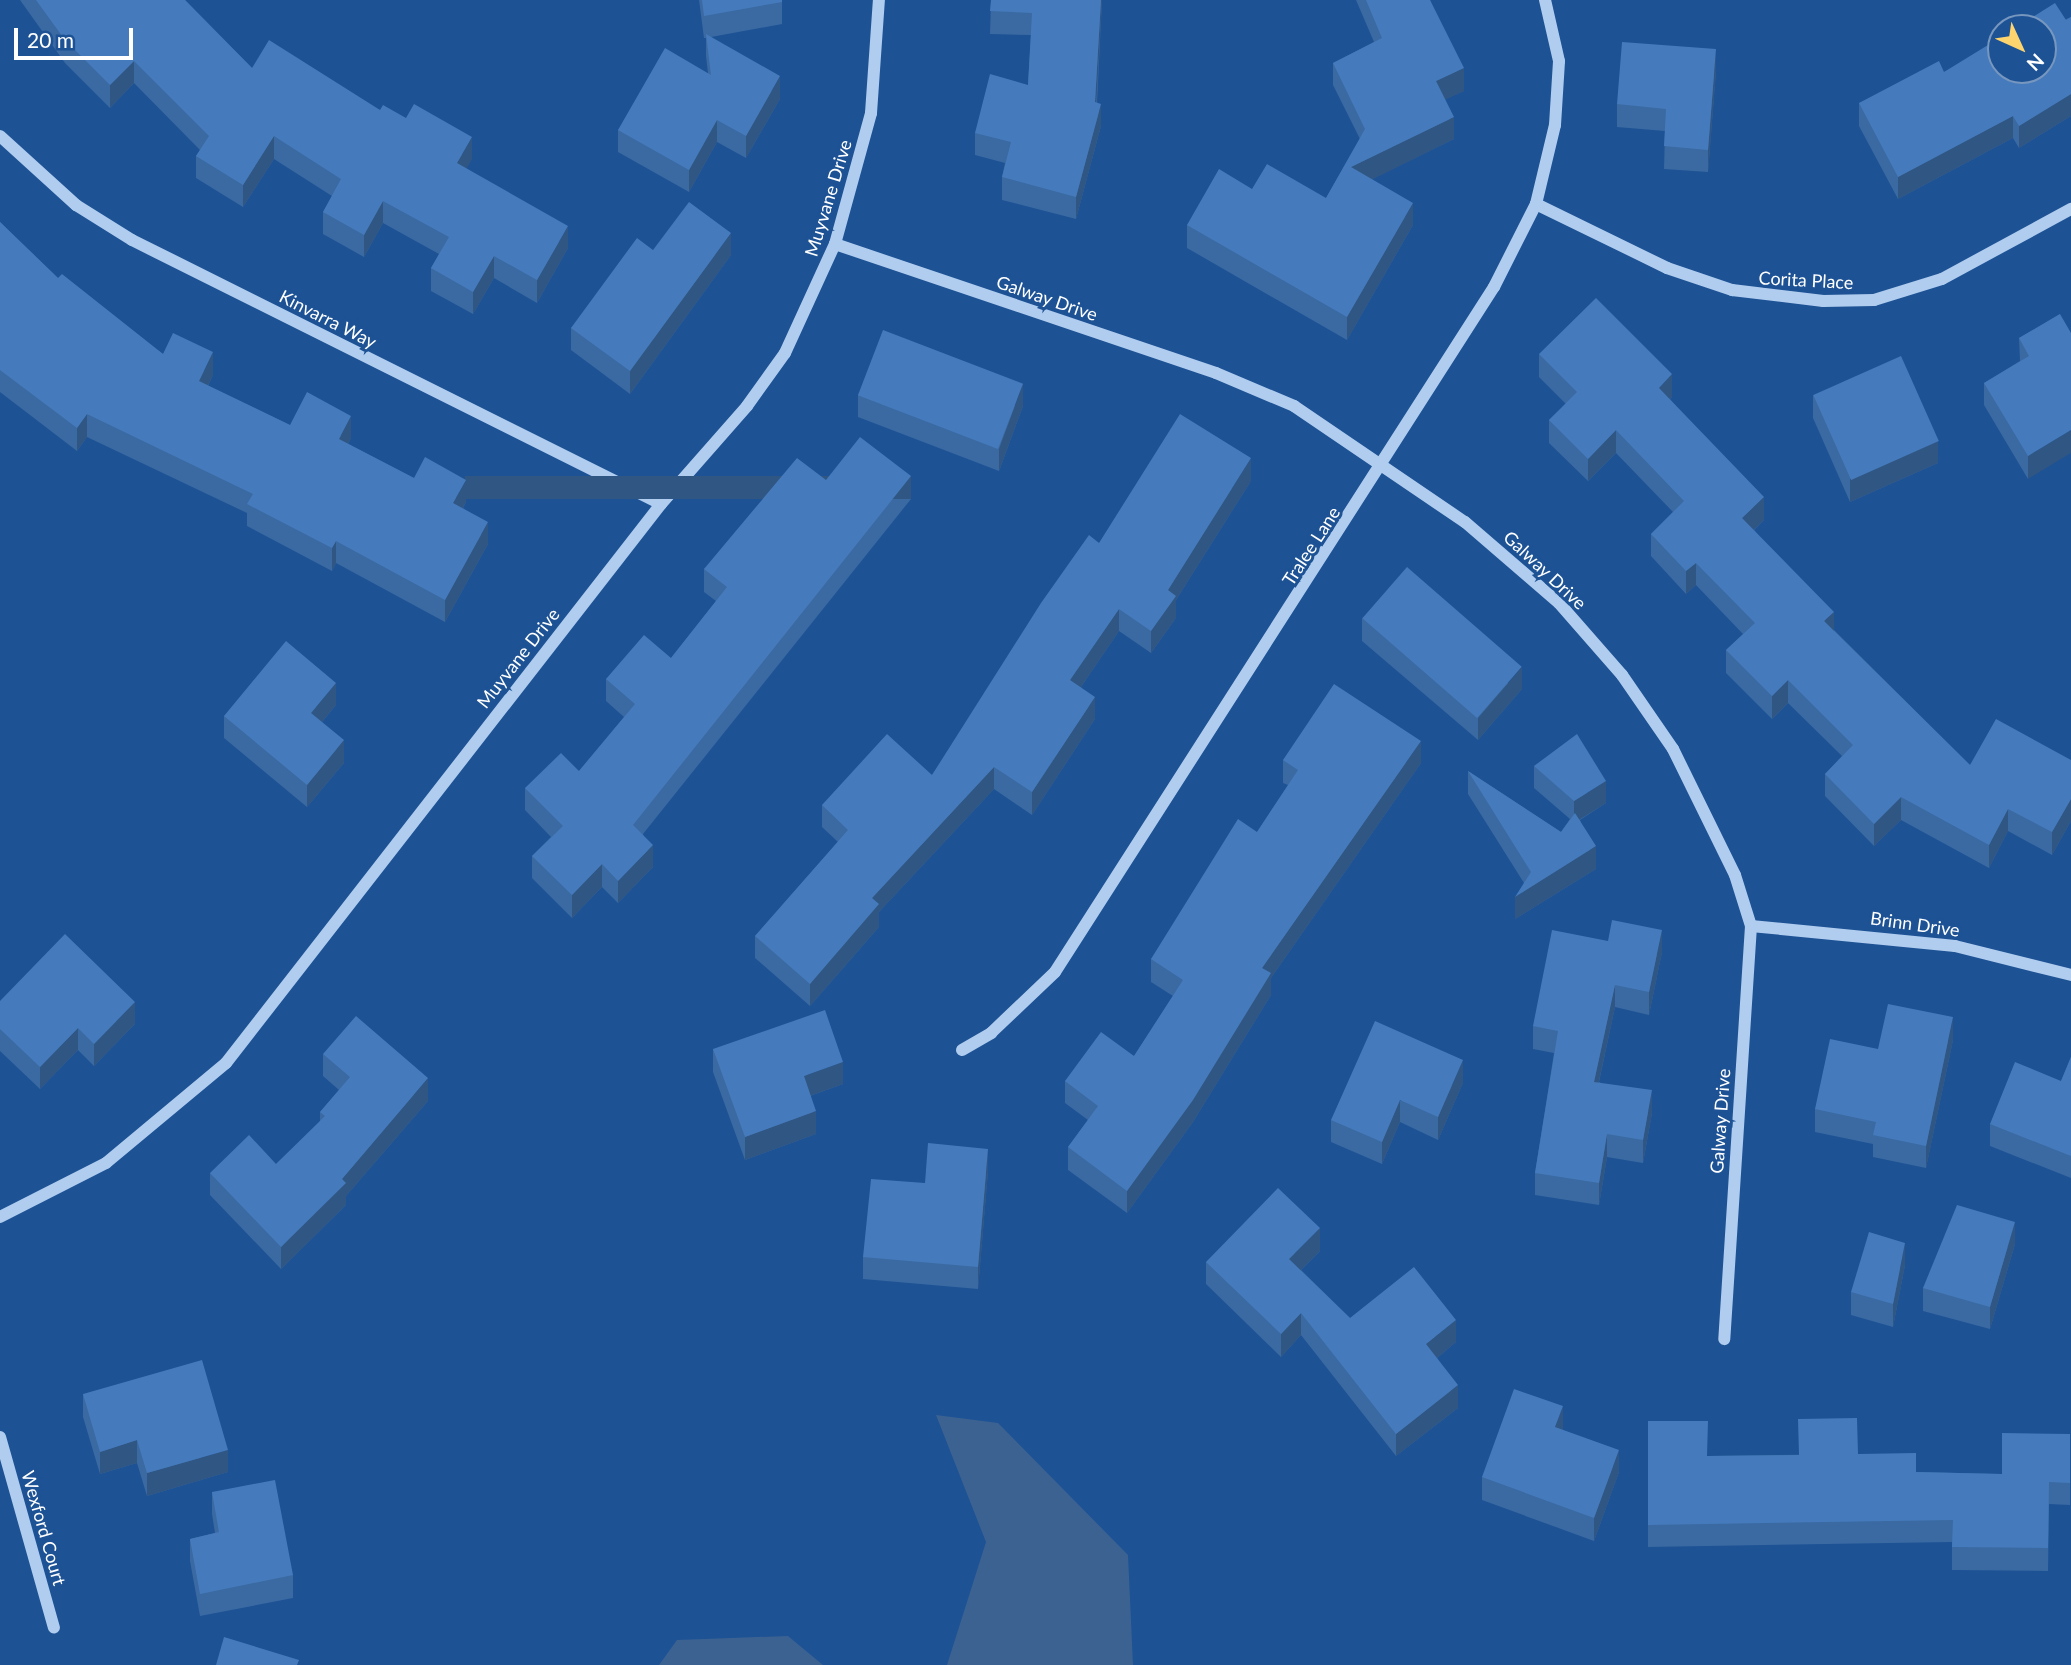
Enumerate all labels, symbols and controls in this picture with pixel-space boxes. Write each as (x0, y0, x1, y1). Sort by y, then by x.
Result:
scale bar (18, 14, 136, 58)
north arrow (1987, 14, 2057, 84)
text: 20 m (27, 27, 74, 52)
text: N (2022, 49, 2049, 76)
street label: Muyvane Drive (800, 137, 856, 259)
street label: Corita Place (1758, 267, 1854, 293)
street label: Galway Drive (993, 271, 1101, 325)
street label: Kinvarra Way (276, 285, 380, 353)
street label: Tralee Lane (1278, 503, 1344, 589)
street label: Galway Drive (1499, 526, 1591, 614)
street label: Muyvane Drive (472, 604, 564, 712)
street label: Brinn Drive (1869, 907, 1961, 941)
street label: Galway Drive (1706, 1067, 1734, 1175)
street label: Wexford Court (17, 1468, 71, 1588)

